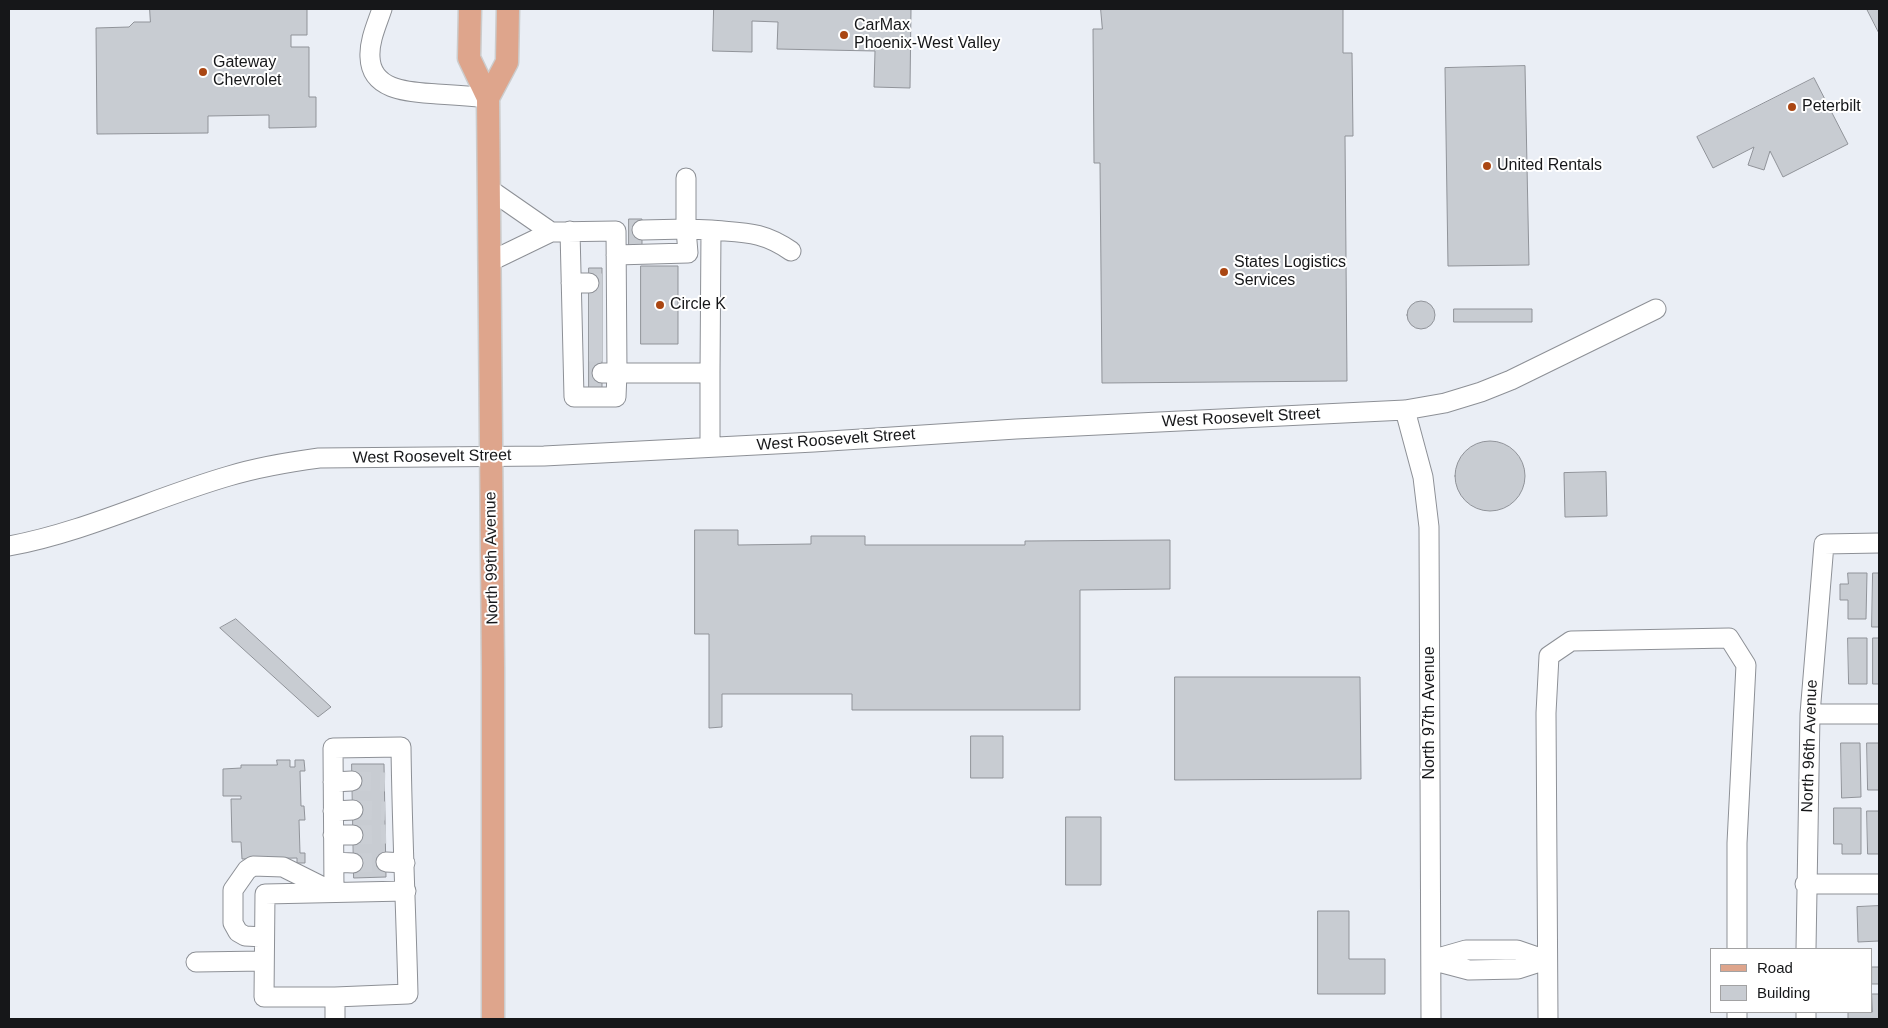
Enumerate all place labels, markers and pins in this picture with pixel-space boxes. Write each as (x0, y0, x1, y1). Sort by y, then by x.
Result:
place label: CarMax Phoenix-West Valley (854, 16, 1000, 54)
marker: CarMax Phoenix-West Valley (838, 29, 850, 41)
place label: Gateway Chevrolet (213, 53, 281, 91)
marker: Gateway Chevrolet (197, 66, 209, 78)
place label: Peterbilt (1802, 97, 1861, 117)
marker: Peterbilt (1786, 101, 1798, 113)
place label: United Rentals (1497, 156, 1602, 176)
marker: United Rentals (1481, 160, 1493, 172)
place label: States Logistics Services (1234, 253, 1346, 291)
marker: States Logistics Services (1218, 266, 1230, 278)
place label: Circle K (670, 295, 726, 315)
marker: Circle K (654, 299, 666, 311)

